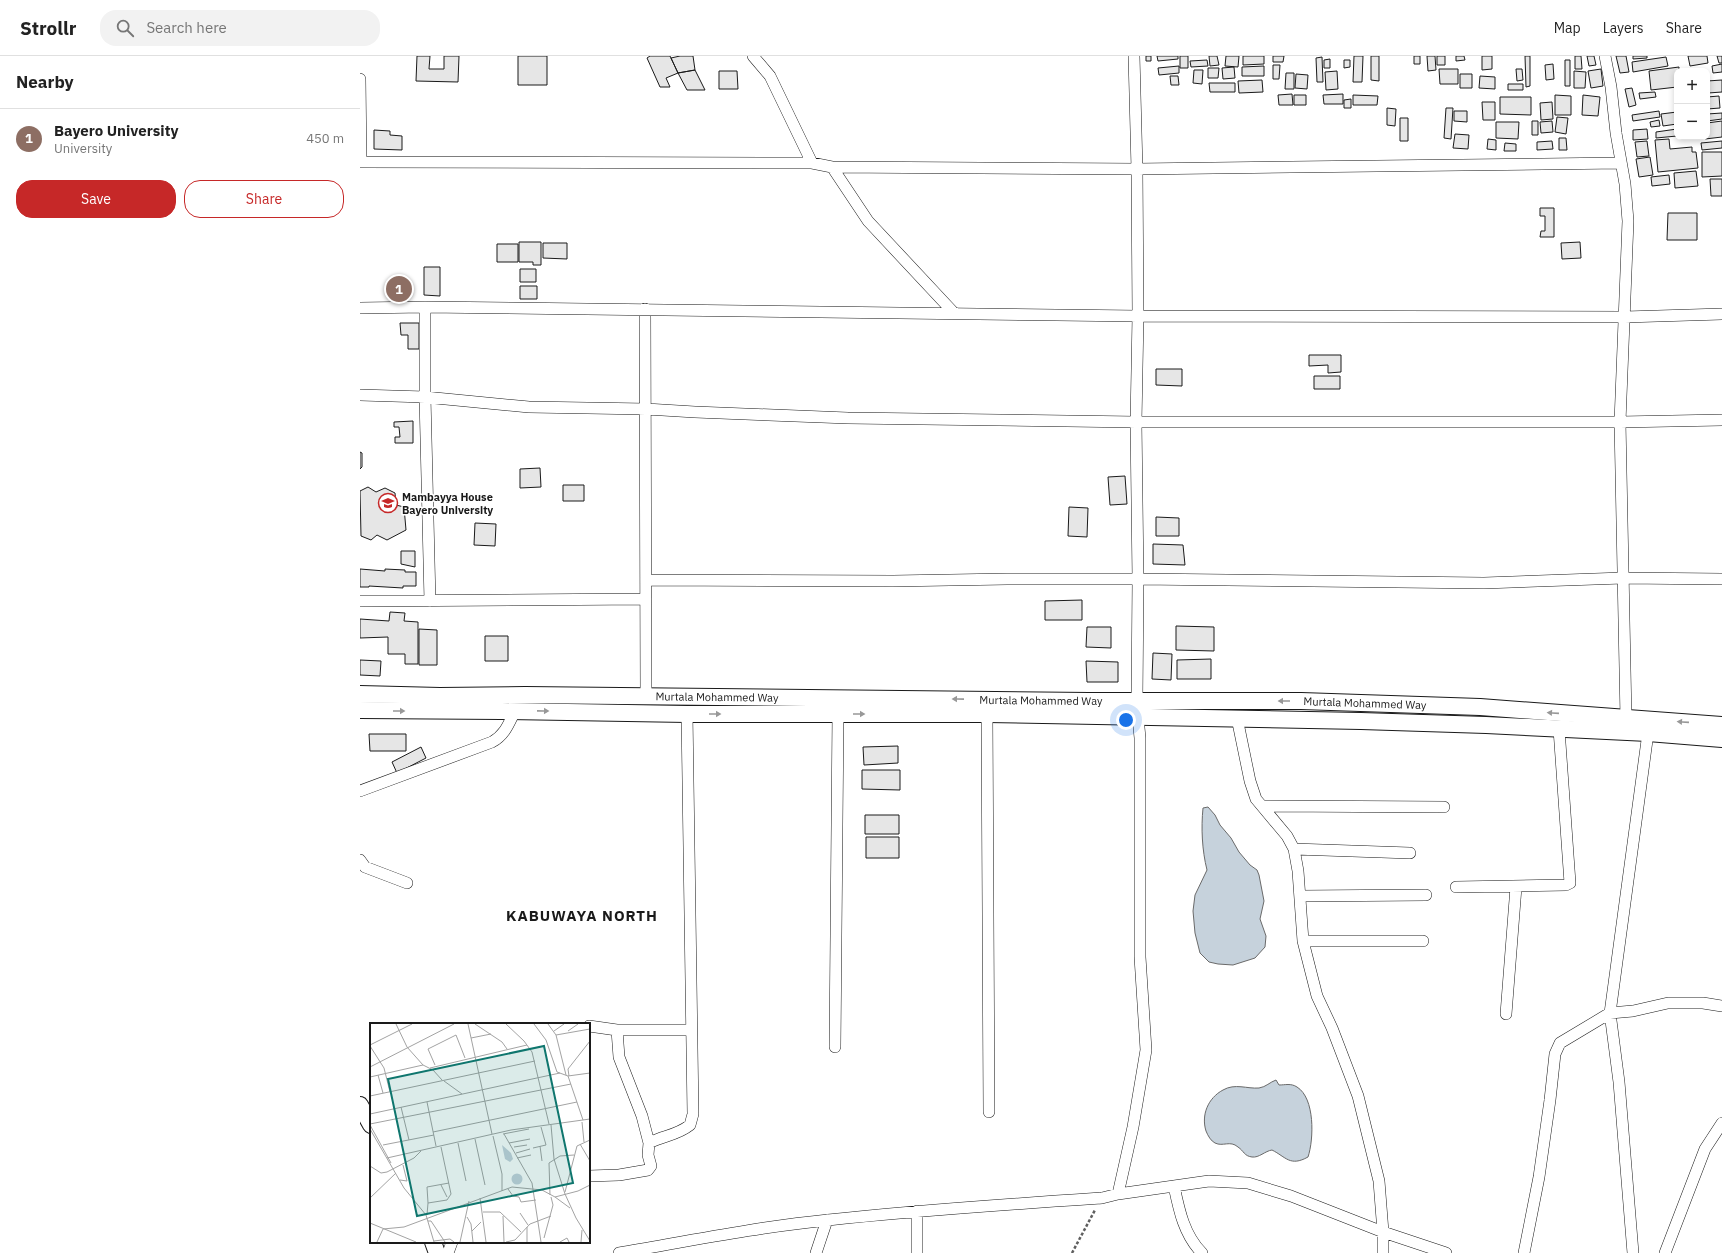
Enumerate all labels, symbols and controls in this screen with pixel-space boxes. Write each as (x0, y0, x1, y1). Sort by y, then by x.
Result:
search box (100, 10, 380, 46)
text: Strollr (20, 16, 76, 40)
icon: search (114, 17, 136, 39)
text: Search here (146, 18, 227, 37)
text: Map (1554, 19, 1581, 37)
text: Layers (1603, 19, 1644, 37)
text: Share (1666, 19, 1702, 37)
map controls (1674, 68, 1710, 140)
button: + (1674, 68, 1710, 104)
text: Nearby (16, 71, 74, 93)
button: − (1674, 104, 1710, 140)
text: Bayero University (54, 121, 178, 140)
text: 1 (25, 130, 33, 147)
text: 450 m (306, 130, 344, 147)
text: University (54, 140, 112, 157)
button: Save (16, 180, 176, 218)
button: Share (184, 180, 344, 218)
pin: 1 (386, 274, 412, 304)
place label: Mambayya House Bayero University (402, 490, 493, 517)
school or university icon: Mambayya House Bayero University (377, 492, 399, 514)
street label: Murtala Mohammed Way (655, 689, 779, 705)
street label: Murtala Mohammed Way (979, 693, 1103, 708)
street label: Murtala Mohammed Way (1303, 694, 1427, 712)
one-way arrow (951, 696, 964, 702)
one-way arrow (1277, 698, 1290, 704)
one-way arrow (393, 708, 406, 714)
one-way arrow (537, 708, 550, 714)
one-way arrow (1547, 709, 1560, 716)
your location (1116, 710, 1136, 730)
one-way arrow (709, 711, 722, 717)
one-way arrow (853, 711, 866, 717)
one-way arrow (1677, 719, 1689, 726)
district label: KABUWAYA NORTH (506, 906, 658, 925)
inset map (370, 1023, 590, 1243)

